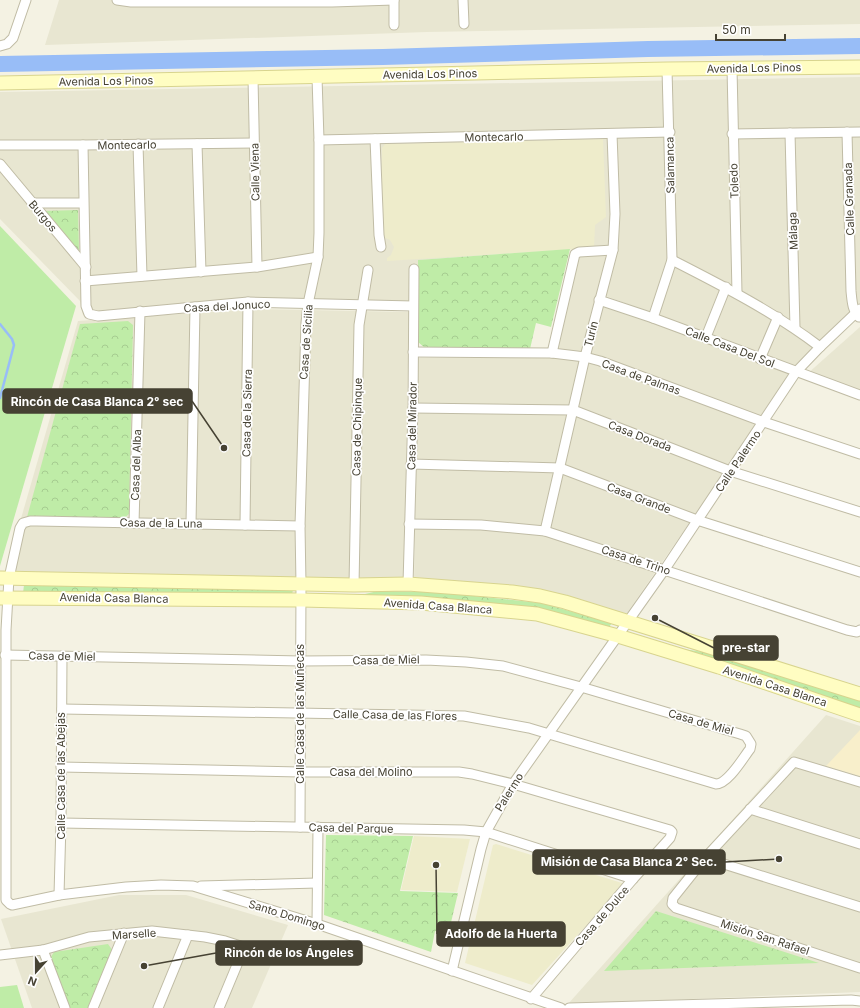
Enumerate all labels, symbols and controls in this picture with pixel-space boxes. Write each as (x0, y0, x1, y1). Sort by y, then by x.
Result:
scale bar (716, 16, 785, 42)
text: 50 m (722, 22, 751, 37)
street label: Avenida Los Pinos (707, 60, 802, 76)
street label: Avenida Los Pinos (383, 66, 478, 82)
street label: Avenida Los Pinos (59, 73, 154, 89)
street label: Montecarlo (464, 129, 524, 145)
street label: Salamanca (663, 136, 677, 194)
street label: Montecarlo (97, 137, 157, 153)
street label: Calle Viena (247, 143, 263, 201)
street label: Calle Granada (841, 162, 857, 236)
street label: Toledo (726, 163, 742, 199)
street label: Burgos (26, 197, 60, 235)
street label: Málaga (785, 212, 801, 250)
street label: Casa del Jonuco (183, 297, 271, 315)
street label: Casa de Sicilia (296, 304, 316, 380)
street label: Turín (581, 320, 601, 348)
street label: Calle Casa Del Sol (683, 323, 777, 371)
street label: Casa de Palmas (600, 356, 683, 398)
street label: Casa de la Sierra (239, 369, 255, 457)
street label: Casa de Chipinque (349, 378, 365, 476)
street label: Casa del Mirador (404, 382, 420, 470)
callout: Rincón de Casa Blanca 2° sec (3, 389, 192, 413)
text: Rincón de Casa Blanca 2° sec (11, 394, 183, 409)
street label: Casa Dorada (606, 417, 674, 455)
street label: Calle Palermo (712, 427, 764, 495)
street label: Casa del Alba (128, 429, 144, 501)
street label: Casa Grande (605, 479, 673, 517)
street label: Casa de la Luna (119, 515, 203, 531)
street label: Casa de Trino (600, 542, 673, 578)
street label: Avenida Casa Blanca (59, 590, 169, 606)
street label: Avenida Casa Blanca (383, 595, 493, 617)
callout: pre-star (714, 636, 778, 660)
text: pre-star (722, 640, 770, 655)
street label: Calle Casa de las Muñecas (293, 644, 307, 784)
street label: Casa de Miel (28, 648, 96, 664)
street label: Casa de Miel (352, 652, 420, 668)
street label: Avenida Casa Blanca (721, 663, 829, 709)
street label: Casa de Miel (667, 706, 735, 738)
street label: Calle Casa de las Flores (333, 707, 457, 723)
street label: Calle Casa de las Abejas (54, 712, 68, 840)
street label: Casa del Molino (329, 765, 413, 779)
street label: Palermo (492, 770, 526, 814)
street label: Casa del Parque (308, 820, 394, 836)
callout: Misión de Casa Blanca 2° Sec. (533, 850, 725, 874)
text: Misión de Casa Blanca 2° Sec. (541, 854, 717, 869)
street label: Casa de Dulce (572, 883, 632, 949)
street label: Santo Domingo (247, 897, 327, 933)
street label: Misión San Rafael (719, 916, 811, 958)
callout: Adolfo de la Huerta (437, 922, 565, 946)
street label: Marselle (111, 925, 157, 943)
text: Adolfo de la Huerta (445, 926, 557, 941)
callout: Rincón de los Ángeles (216, 941, 362, 965)
text: Rincón de los Ángeles (224, 945, 354, 960)
north arrow (16, 952, 56, 992)
text: N (26, 973, 39, 989)

